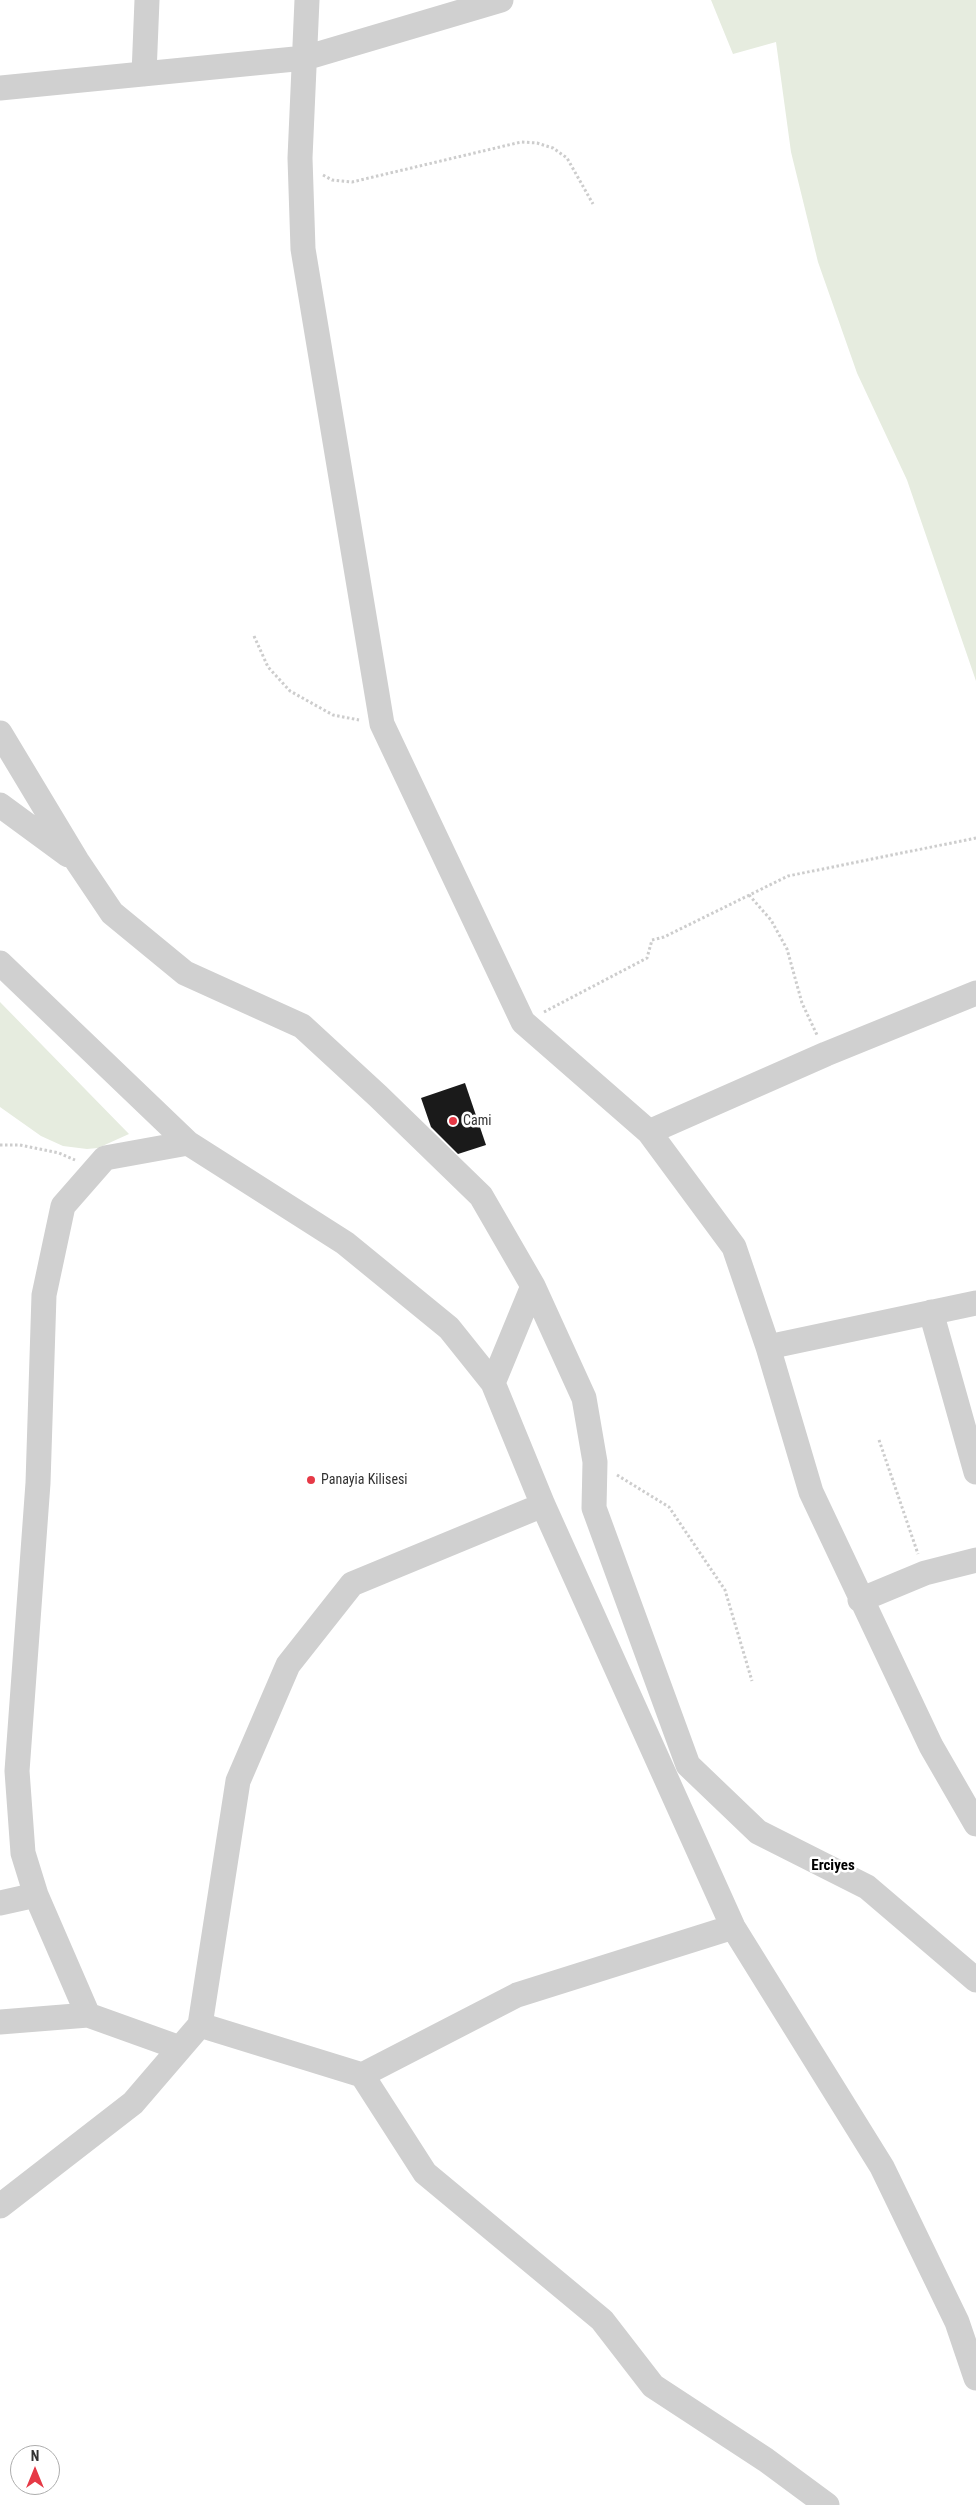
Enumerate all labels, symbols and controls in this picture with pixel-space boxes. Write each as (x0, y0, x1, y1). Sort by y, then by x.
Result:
place label: Cami (463, 1113, 491, 1129)
marker: Cami (447, 1115, 459, 1127)
place label: Panayia Kilisesi (321, 1472, 408, 1488)
marker: Panayia Kilisesi (305, 1474, 317, 1486)
district label: Erciyes (811, 1857, 855, 1875)
north arrow (10, 2445, 60, 2495)
text: N (31, 2448, 39, 2464)

